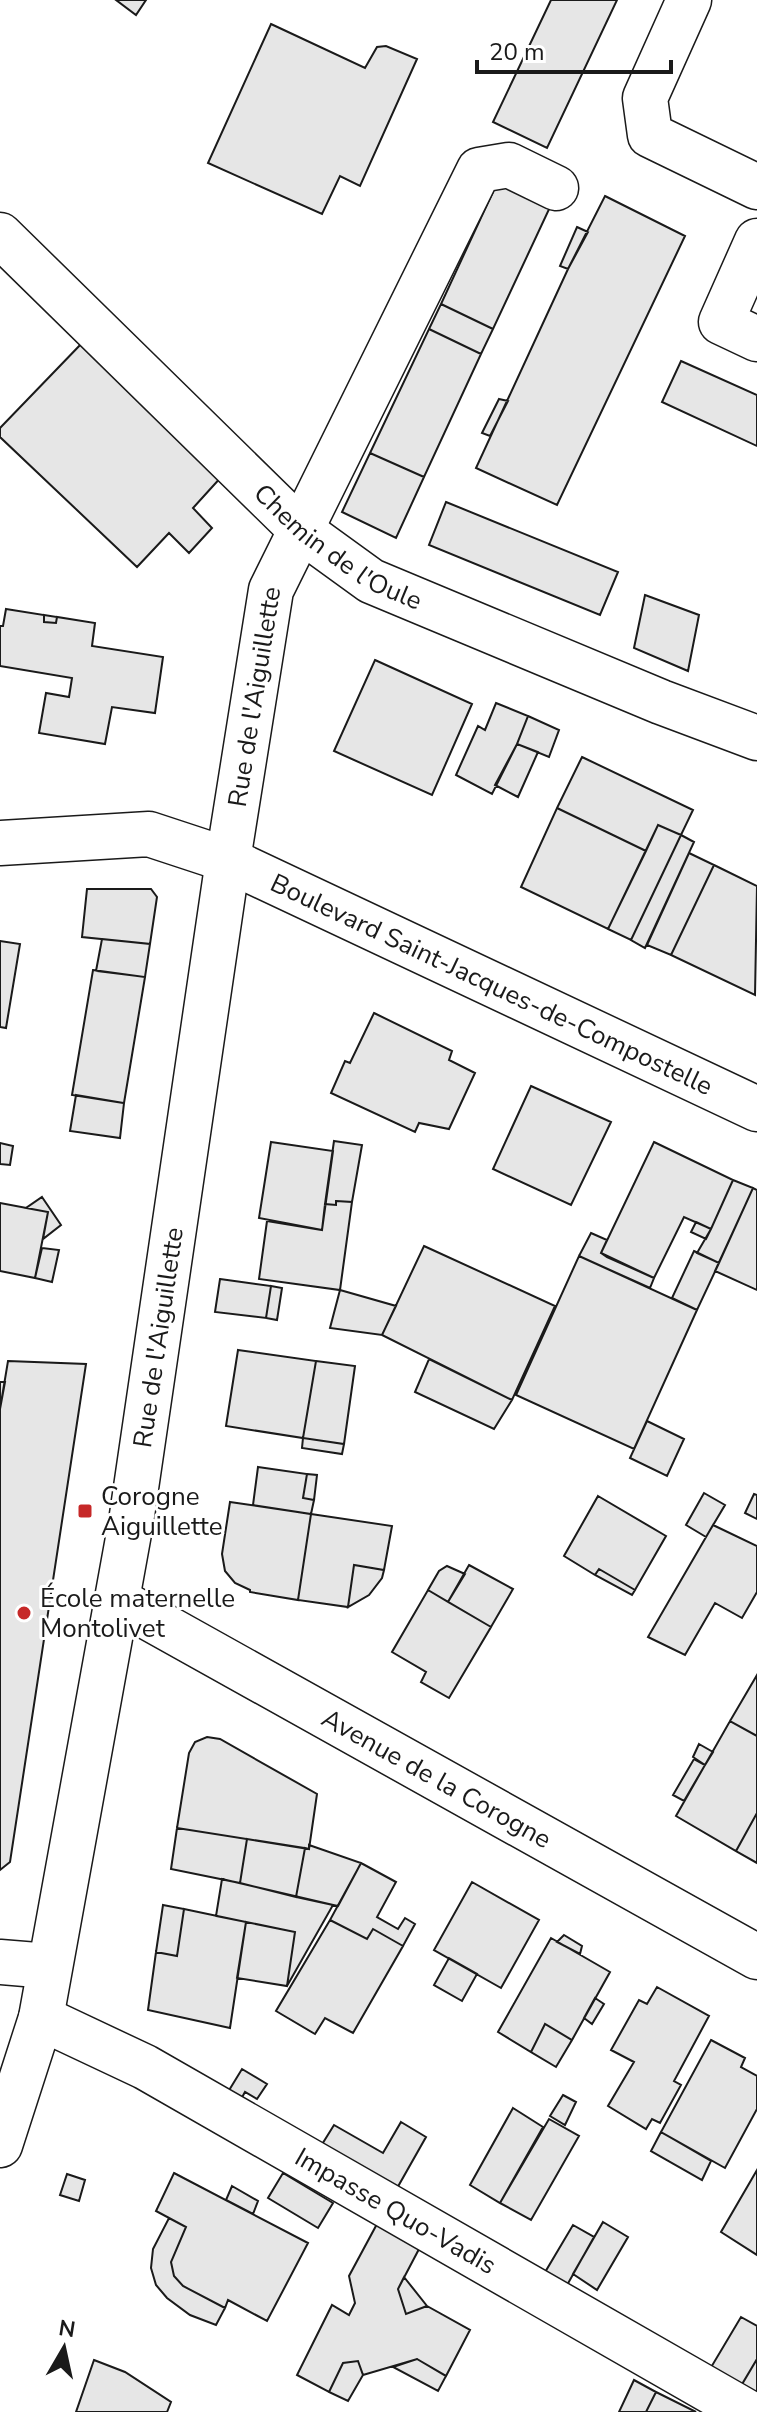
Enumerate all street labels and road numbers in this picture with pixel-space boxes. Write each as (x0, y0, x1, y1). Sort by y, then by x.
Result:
street label: Chemin de l'Oule (246, 476, 427, 618)
street label: Rue de l'Aiguillette (220, 584, 289, 809)
street label: Boulevard Saint-Jacques-de-Compostelle (265, 866, 718, 1104)
street label: Rue de l'Aiguillette (125, 1225, 192, 1450)
street label: Avenue de la Corogne (315, 1701, 557, 1857)
street label: Impasse Quo-Vadis (289, 2140, 503, 2283)

